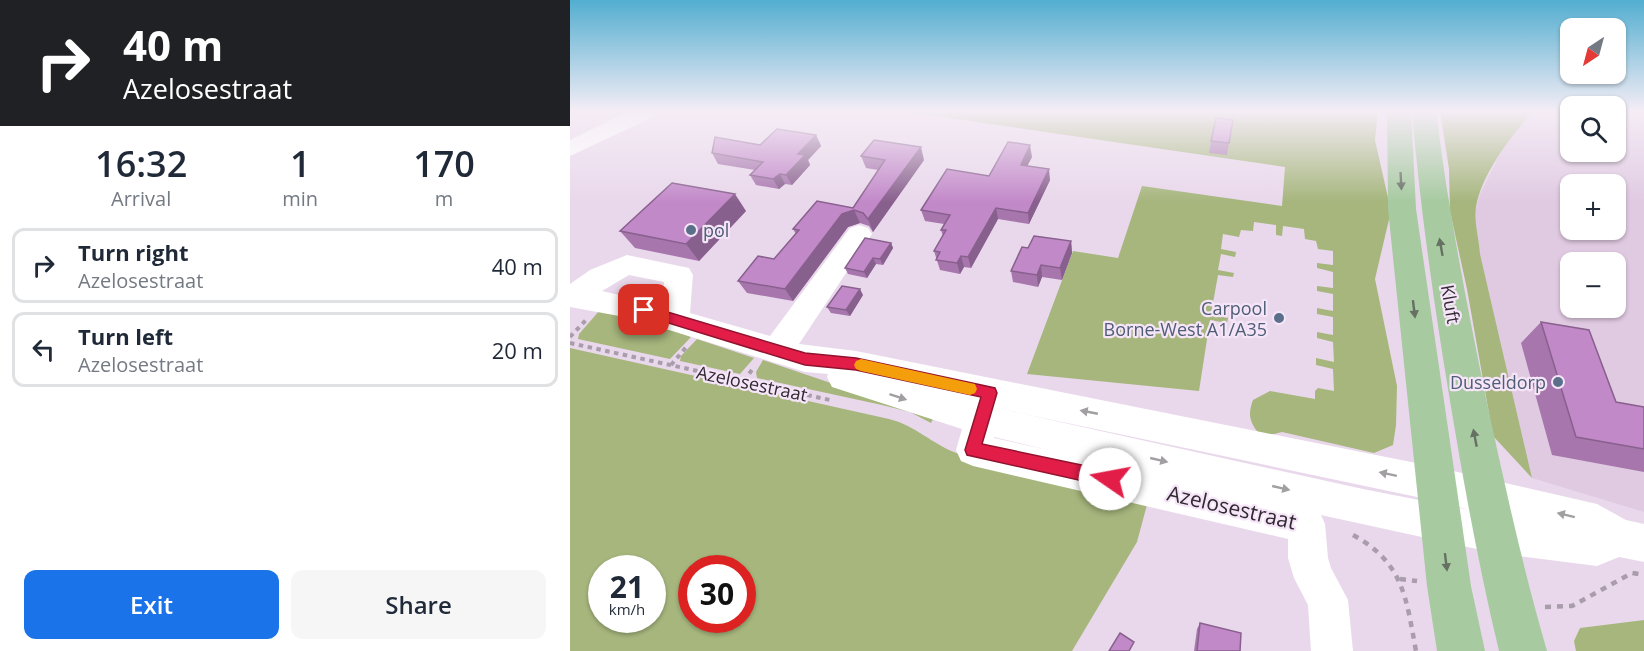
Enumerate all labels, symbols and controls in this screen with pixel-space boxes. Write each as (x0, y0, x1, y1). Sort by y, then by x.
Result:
text: 40 m (123, 16, 223, 73)
north arrow (1560, 18, 1626, 84)
map controls (1560, 18, 1626, 318)
icon: right (24, 24, 102, 102)
text: Azelosestraat (123, 70, 292, 107)
button: search (1560, 96, 1626, 162)
text: 16:32 (95, 139, 187, 188)
text: 1 (290, 139, 311, 188)
text: 170 (413, 139, 475, 188)
one-way arrow (1396, 172, 1405, 191)
button: + (1560, 174, 1626, 240)
text: Arrival (111, 185, 171, 212)
text: min (282, 185, 318, 212)
text: m (435, 185, 453, 212)
place label: pol (703, 218, 729, 242)
marker: pol (684, 223, 698, 237)
text: Turn right (78, 237, 189, 267)
one-way arrow (1436, 237, 1445, 256)
icon: right (27, 249, 60, 282)
text: 40 m (492, 251, 543, 281)
button: − (1560, 252, 1626, 318)
text: Azelosestraat (78, 267, 203, 294)
street label: Kluft (1436, 283, 1466, 325)
pin (618, 284, 669, 335)
icon: arrive (627, 293, 660, 326)
place label: Carpool Borne-West A1/A35 (1104, 296, 1267, 341)
one-way arrow (1409, 299, 1419, 318)
marker: Carpool Borne-West A1/A35 (1272, 311, 1286, 325)
text: Turn left (78, 321, 173, 351)
icon: left (27, 333, 60, 366)
text: 20 m (492, 335, 543, 365)
text: Azelosestraat (78, 351, 203, 378)
street label: Azelosestraat (694, 360, 810, 406)
place label: Dusseldorp (1450, 370, 1546, 394)
marker: Dusseldorp (1551, 375, 1565, 389)
one-way arrow (889, 393, 907, 402)
one-way arrow (1079, 407, 1098, 417)
one-way arrow (1471, 429, 1480, 448)
position arrow (1078, 447, 1142, 511)
one-way arrow (1150, 456, 1168, 466)
one-way arrow (1379, 469, 1398, 478)
street label: Azelosestraat (1165, 479, 1299, 535)
one-way arrow (1272, 484, 1290, 494)
one-way arrow (1557, 510, 1575, 520)
one-way arrow (1441, 553, 1451, 572)
speed limit sign: 30 (678, 555, 756, 633)
text: 21 (610, 566, 644, 607)
button: Exit (24, 570, 279, 639)
button: Share (291, 570, 546, 639)
text: km/h (609, 599, 645, 619)

